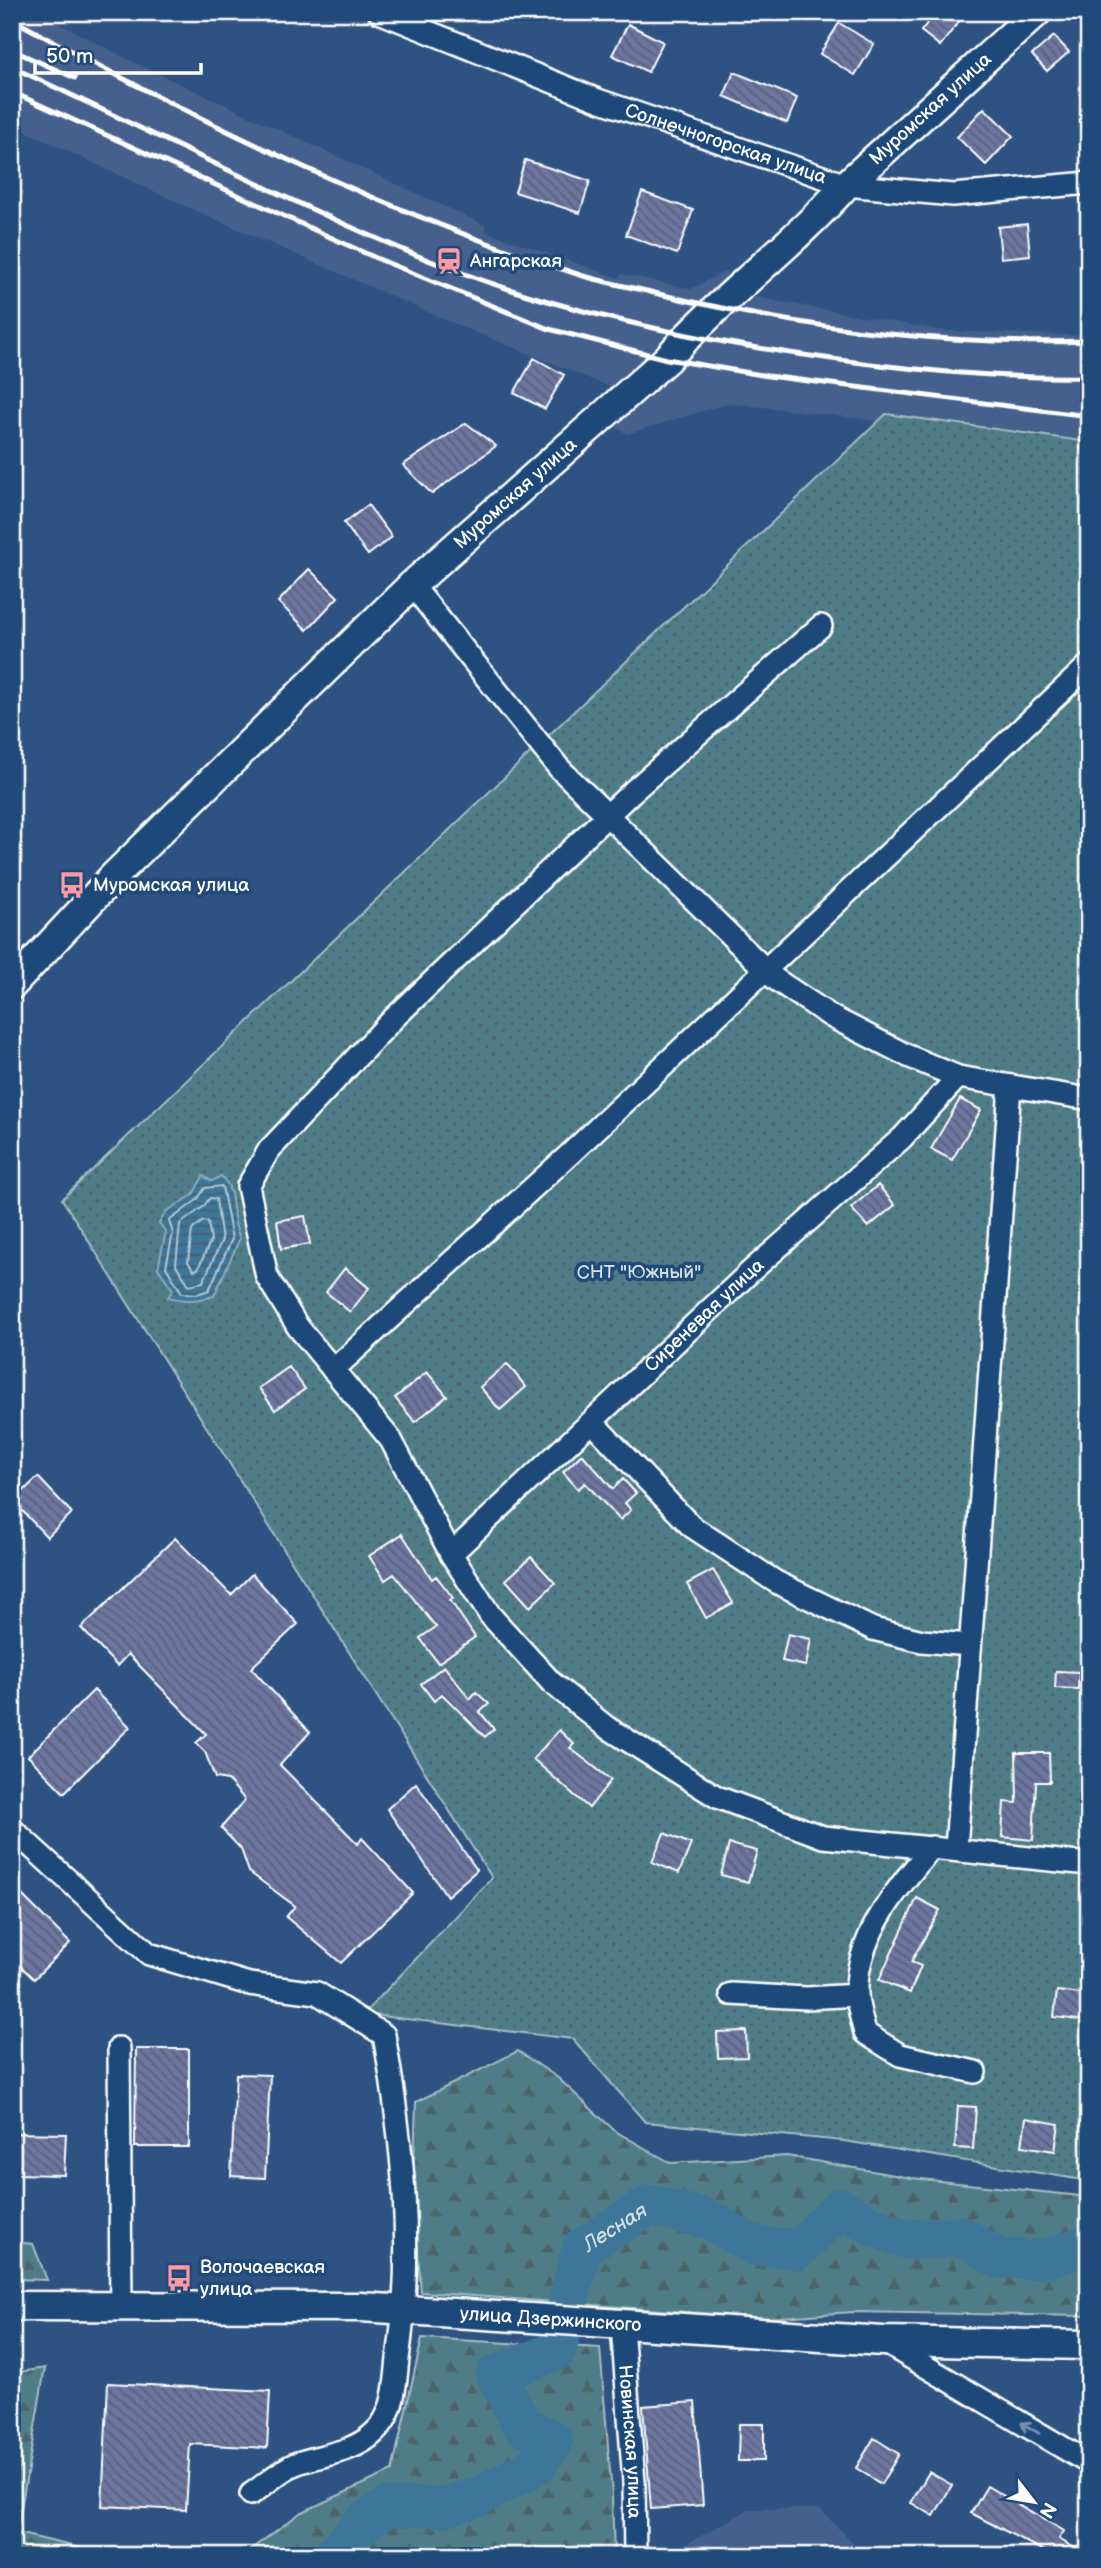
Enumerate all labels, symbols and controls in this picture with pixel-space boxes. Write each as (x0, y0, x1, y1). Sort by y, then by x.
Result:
scale bar (35, 32, 201, 76)
text: 50 m (46, 44, 93, 69)
street label: Муромская улица (865, 48, 996, 170)
street label: Солнечногорская улица (622, 99, 829, 189)
station icon: Ангарская (434, 246, 464, 276)
place label: Ангарская (469, 250, 562, 273)
street label: Муромская улица (449, 433, 582, 554)
bus stop icon: Муромская улица (57, 870, 87, 900)
place label: Муромская улица (93, 874, 249, 897)
street label: Сиреневая улица (640, 1254, 769, 1377)
park label: СНТ "Южный" (577, 1261, 701, 1284)
water label: Лесная (576, 2197, 652, 2258)
place label: Волочаевская улица (200, 2256, 325, 2301)
bus stop icon: Волочаевская улица (164, 2263, 194, 2293)
street label: улица Дзержинского (459, 2302, 642, 2337)
street label: Новинская улица (614, 2364, 646, 2519)
one-way arrow (1021, 2421, 1041, 2435)
north arrow (1000, 2466, 1070, 2536)
text: N (1034, 2498, 1061, 2522)

